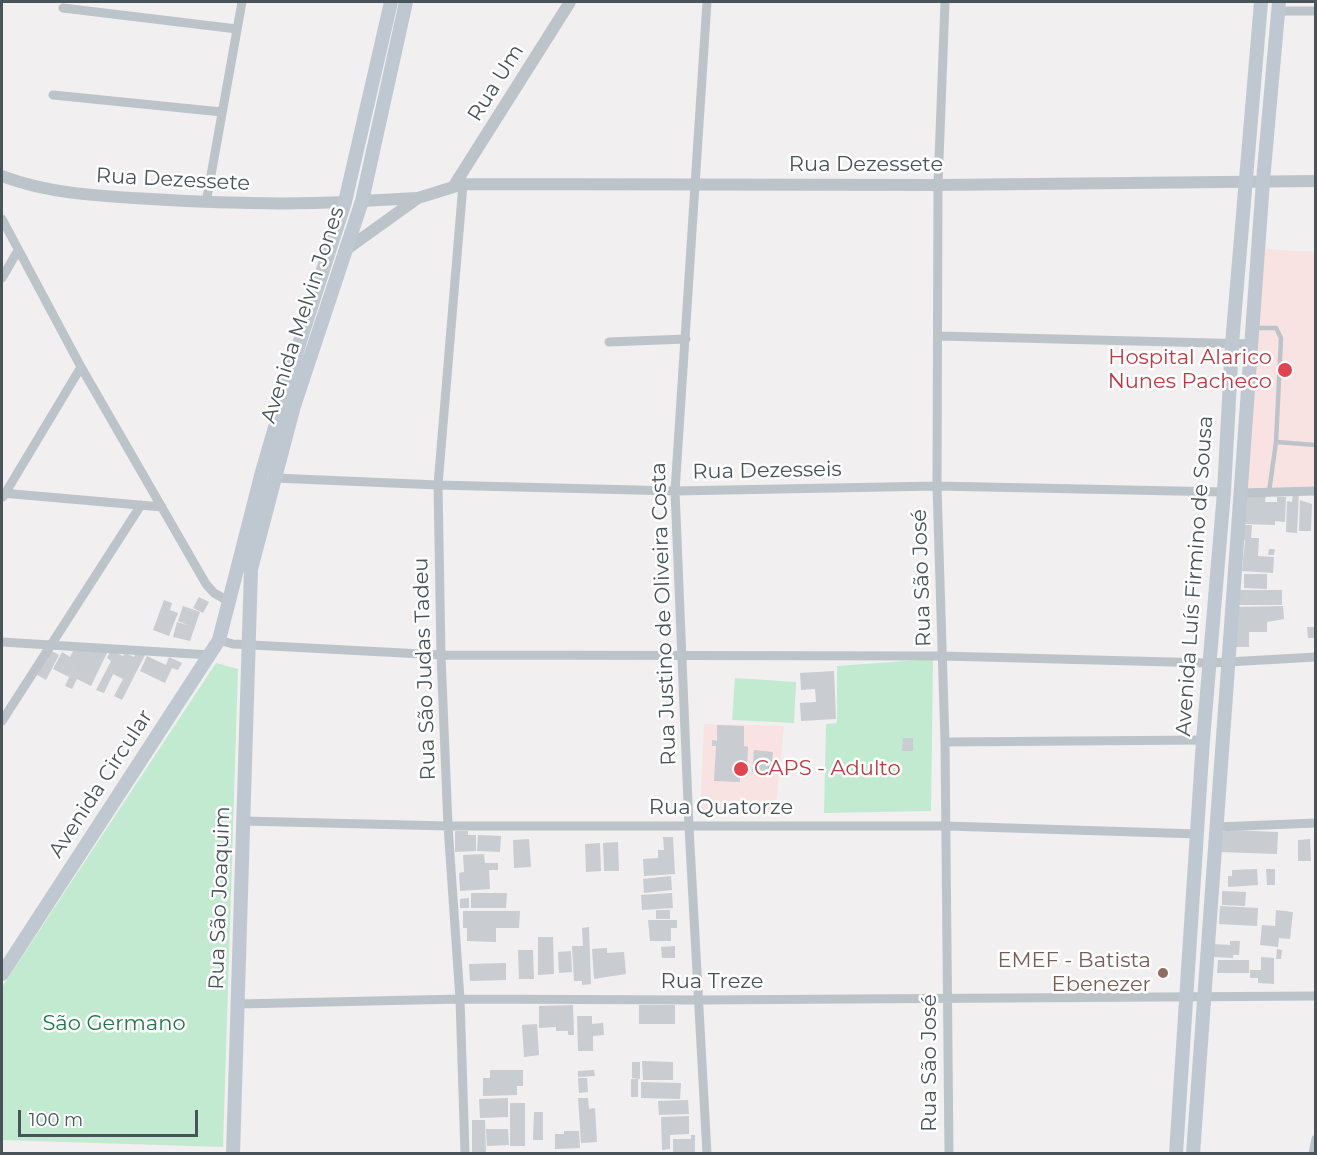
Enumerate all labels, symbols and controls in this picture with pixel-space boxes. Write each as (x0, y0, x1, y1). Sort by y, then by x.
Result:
street label: Rua Um (463, 40, 529, 126)
street label: Rua Dezessete (789, 152, 943, 178)
street label: Rua Dezessete (95, 163, 251, 197)
street label: Avenida Melvin Jones (256, 204, 350, 426)
place label: Hospital Alarico Nunes Pacheco (1108, 345, 1272, 395)
marker: Hospital Alarico Nunes Pacheco (1276, 361, 1294, 379)
street label: Avenida Luís Firmino de Sousa (1171, 415, 1219, 737)
street label: Rua Dezesseis (692, 457, 842, 485)
street label: Rua Justino de Oliveira Costa (646, 462, 682, 766)
street label: Rua São José (907, 509, 937, 647)
street label: Rua São Judas Tadeu (409, 557, 441, 781)
street label: Avenida Circular (44, 705, 158, 863)
place label: CAPS - Adulto (754, 756, 901, 782)
marker: CAPS - Adulto (732, 760, 750, 778)
street label: Rua Quatorze (649, 795, 793, 821)
street label: Rua São Joaquim (204, 806, 236, 990)
place label: EMEF - Batista Ebenezer (997, 948, 1151, 998)
marker: EMEF - Batista Ebenezer (1156, 966, 1170, 980)
street label: Rua Treze (661, 969, 763, 995)
street label: Rua São José (917, 994, 943, 1132)
park label: São Germano (42, 1011, 186, 1037)
scale bar (21, 1098, 201, 1136)
text: 100 m (29, 1109, 83, 1131)

